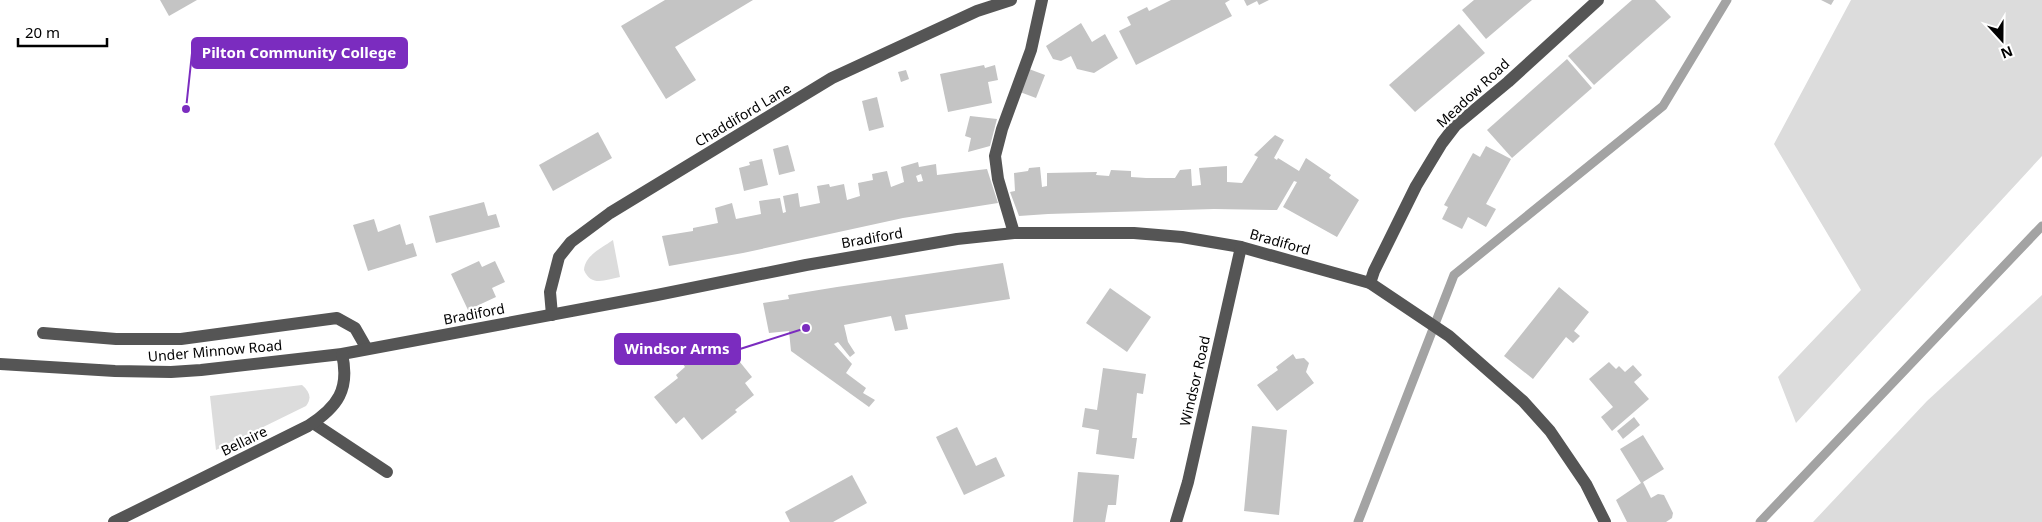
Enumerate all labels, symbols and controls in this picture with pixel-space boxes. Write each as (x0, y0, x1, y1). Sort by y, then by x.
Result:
scale bar (18, 15, 106, 47)
north arrow (1977, 15, 2027, 65)
text: 20 m (25, 22, 60, 42)
callout: Pilton Community College (192, 38, 407, 68)
text: Pilton Community College (202, 42, 396, 62)
text: N (1998, 42, 2016, 64)
street label: Meadow Road (1432, 54, 1513, 131)
street label: Chaddiford Lane (691, 78, 794, 151)
street label: Bradiford (840, 223, 904, 252)
street label: Bradiford (1248, 224, 1313, 259)
street label: Bradiford (442, 298, 506, 329)
callout: Windsor Arms (615, 334, 740, 364)
street label: Windsor Road (1175, 334, 1214, 428)
street label: Under Minnow Road (147, 335, 283, 366)
text: Windsor Arms (625, 338, 729, 358)
street label: Bellaire (218, 421, 270, 460)

